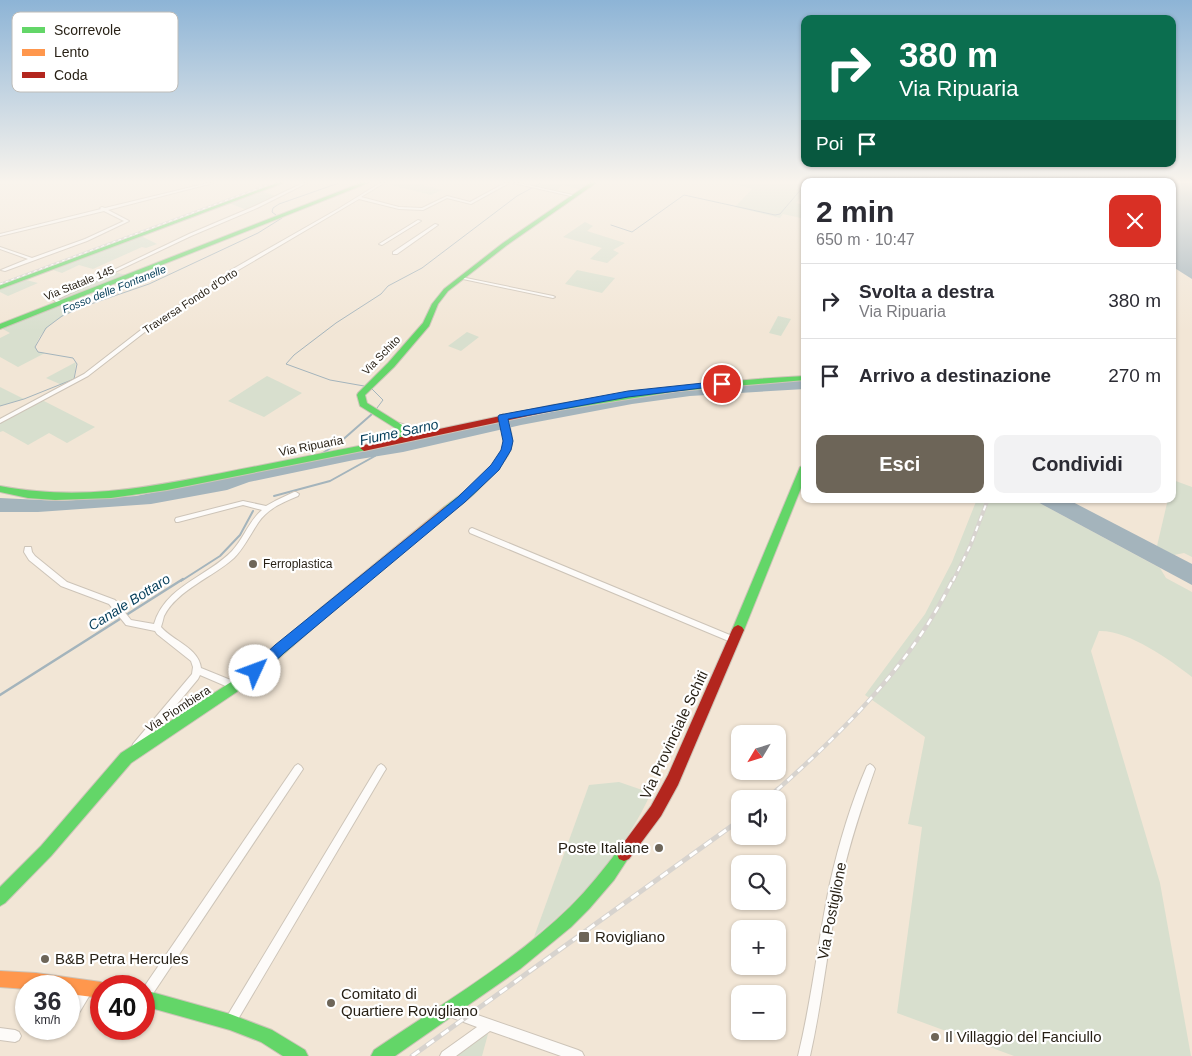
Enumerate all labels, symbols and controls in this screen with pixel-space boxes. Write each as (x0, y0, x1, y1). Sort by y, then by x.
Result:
legend (12, 12, 178, 92)
text: Scorrevole (54, 22, 121, 38)
icon: right (816, 35, 881, 100)
text: 380 m (899, 35, 998, 74)
text: Lento (54, 44, 89, 60)
text: Coda (54, 67, 88, 83)
text: Via Ripuaria (899, 76, 1018, 101)
icon: arrive (853, 130, 881, 158)
text: Poi (816, 133, 843, 154)
text: 2 min (816, 195, 894, 228)
button: close (1109, 195, 1161, 247)
text: 650 m · 10:47 (816, 231, 915, 248)
street label: Via Statale 145 (42, 263, 116, 303)
water label: Fosso delle Fontanelle (60, 263, 168, 315)
street label: Traversa Fondo d'Orto (141, 266, 239, 336)
text: Svolta a destra (859, 281, 994, 302)
icon: right (816, 287, 844, 315)
text: 380 m (1108, 290, 1161, 311)
text: Via Ripuaria (859, 303, 946, 320)
street label: Via Schito (360, 333, 402, 377)
icon: arrive (816, 362, 844, 390)
pin (701, 363, 743, 405)
text: Arrivo a destinazione (859, 365, 1051, 386)
text: 270 m (1108, 365, 1161, 386)
icon: arrive (708, 370, 736, 398)
water label: Fiume Sarno (358, 416, 440, 448)
street label: Via Ripuaria (278, 433, 345, 459)
button: Esci (816, 435, 984, 493)
button: Condividi (994, 435, 1161, 493)
place label: Ferroplastica (263, 557, 333, 571)
marker: Ferroplastica (247, 558, 259, 570)
water label: Canale Bottaro (85, 570, 173, 634)
position arrow (228, 644, 280, 696)
street label: Via Provinciale Schiti (636, 668, 711, 802)
street label: Via Piombiera (143, 683, 213, 735)
north arrow (731, 725, 786, 780)
map controls (731, 725, 786, 1040)
button: sound (731, 790, 786, 845)
place label: Poste Italiane (558, 839, 649, 856)
marker: Poste Italiane (653, 842, 665, 854)
button: search (731, 855, 786, 910)
street label: Via Postiglione (814, 861, 849, 961)
button: + (731, 920, 786, 975)
place label: Rovigliano (595, 928, 665, 945)
marker: Rovigliano (577, 930, 591, 944)
place label: B&B Petra Hercules (55, 950, 188, 967)
marker: B&B Petra Hercules (39, 953, 51, 965)
speed limit sign: 40 (90, 975, 155, 1040)
place label: Comitato di Quartiere Rovigliano (341, 985, 478, 1019)
button: − (731, 985, 786, 1040)
text: 36 (34, 987, 61, 1015)
marker: Comitato di Quartiere Rovigliano (325, 997, 337, 1009)
text: km/h (34, 1013, 61, 1027)
place label: Il Villaggio del Fanciullo (945, 1028, 1101, 1045)
marker: Il Villaggio del Fanciullo (929, 1031, 941, 1043)

